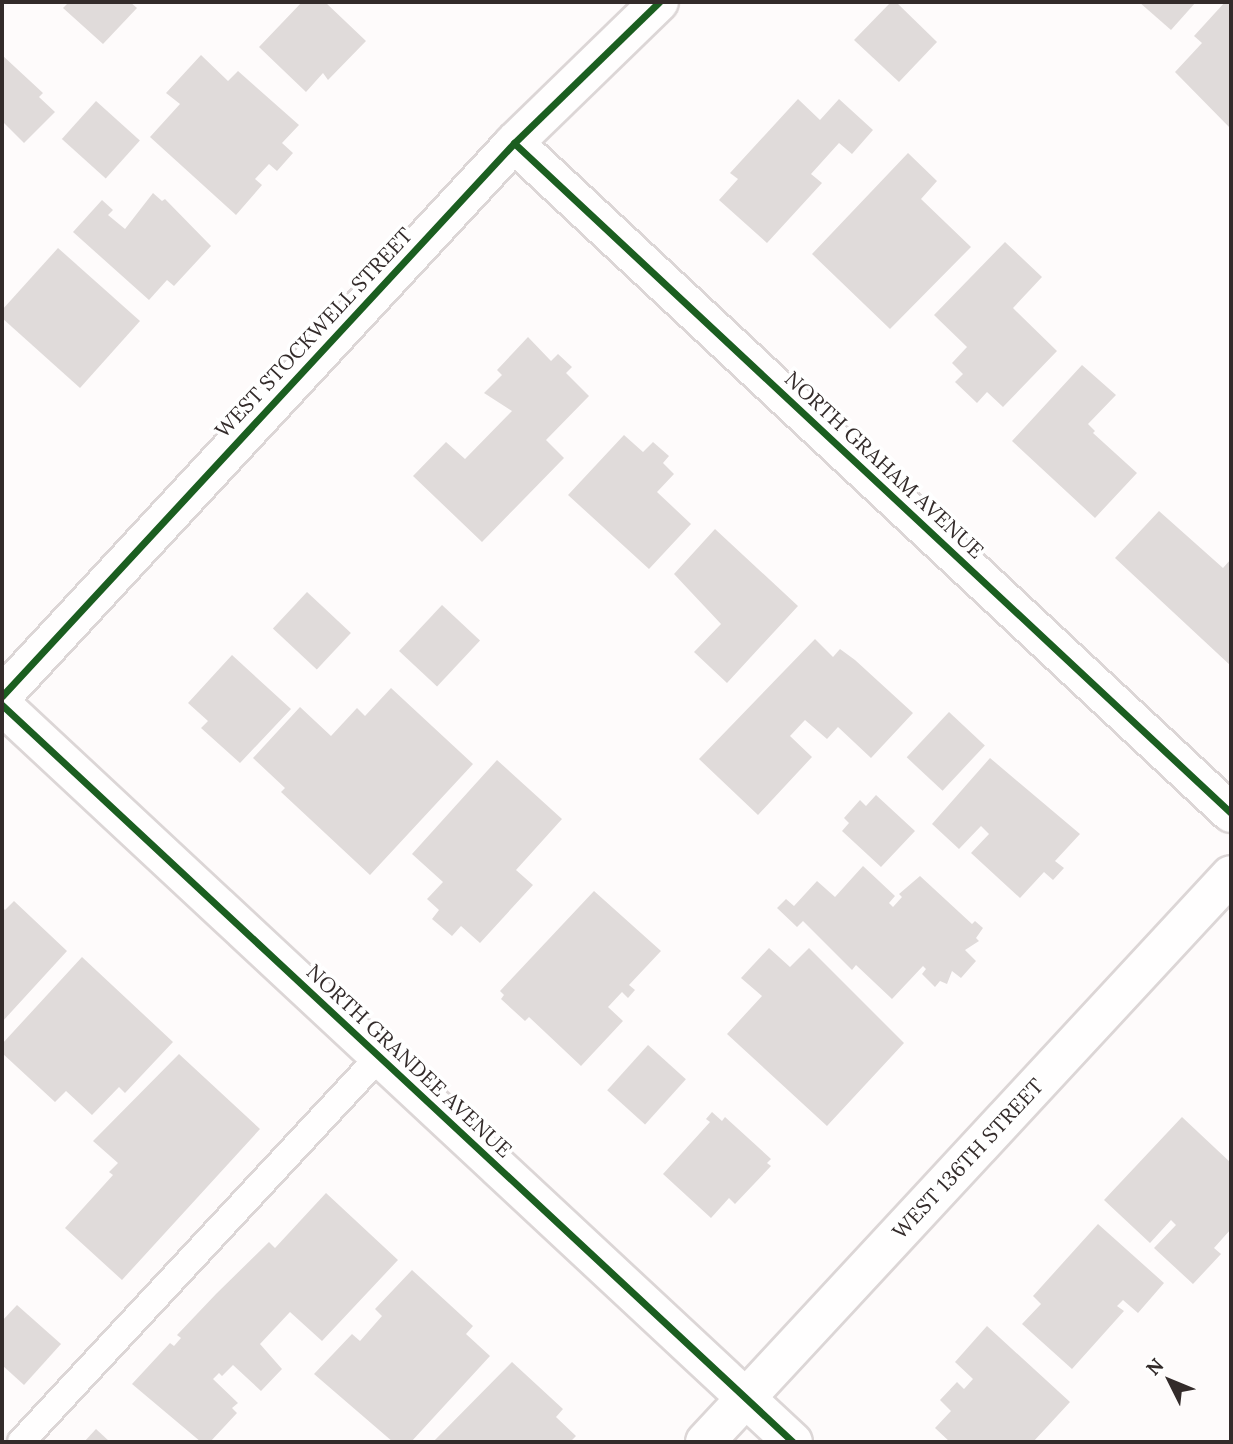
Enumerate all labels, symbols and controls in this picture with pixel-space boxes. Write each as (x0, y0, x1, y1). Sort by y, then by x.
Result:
street label: WEST STOCKWELL STREET (210, 223, 418, 443)
street label: NORTH GRAHAM AVENUE (779, 366, 989, 564)
street label: NORTH GRANDEE AVENUE (301, 959, 517, 1163)
street label: WEST 136TH STREET (887, 1074, 1049, 1244)
north arrow (1135, 1346, 1205, 1416)
text: N (1141, 1353, 1168, 1380)

